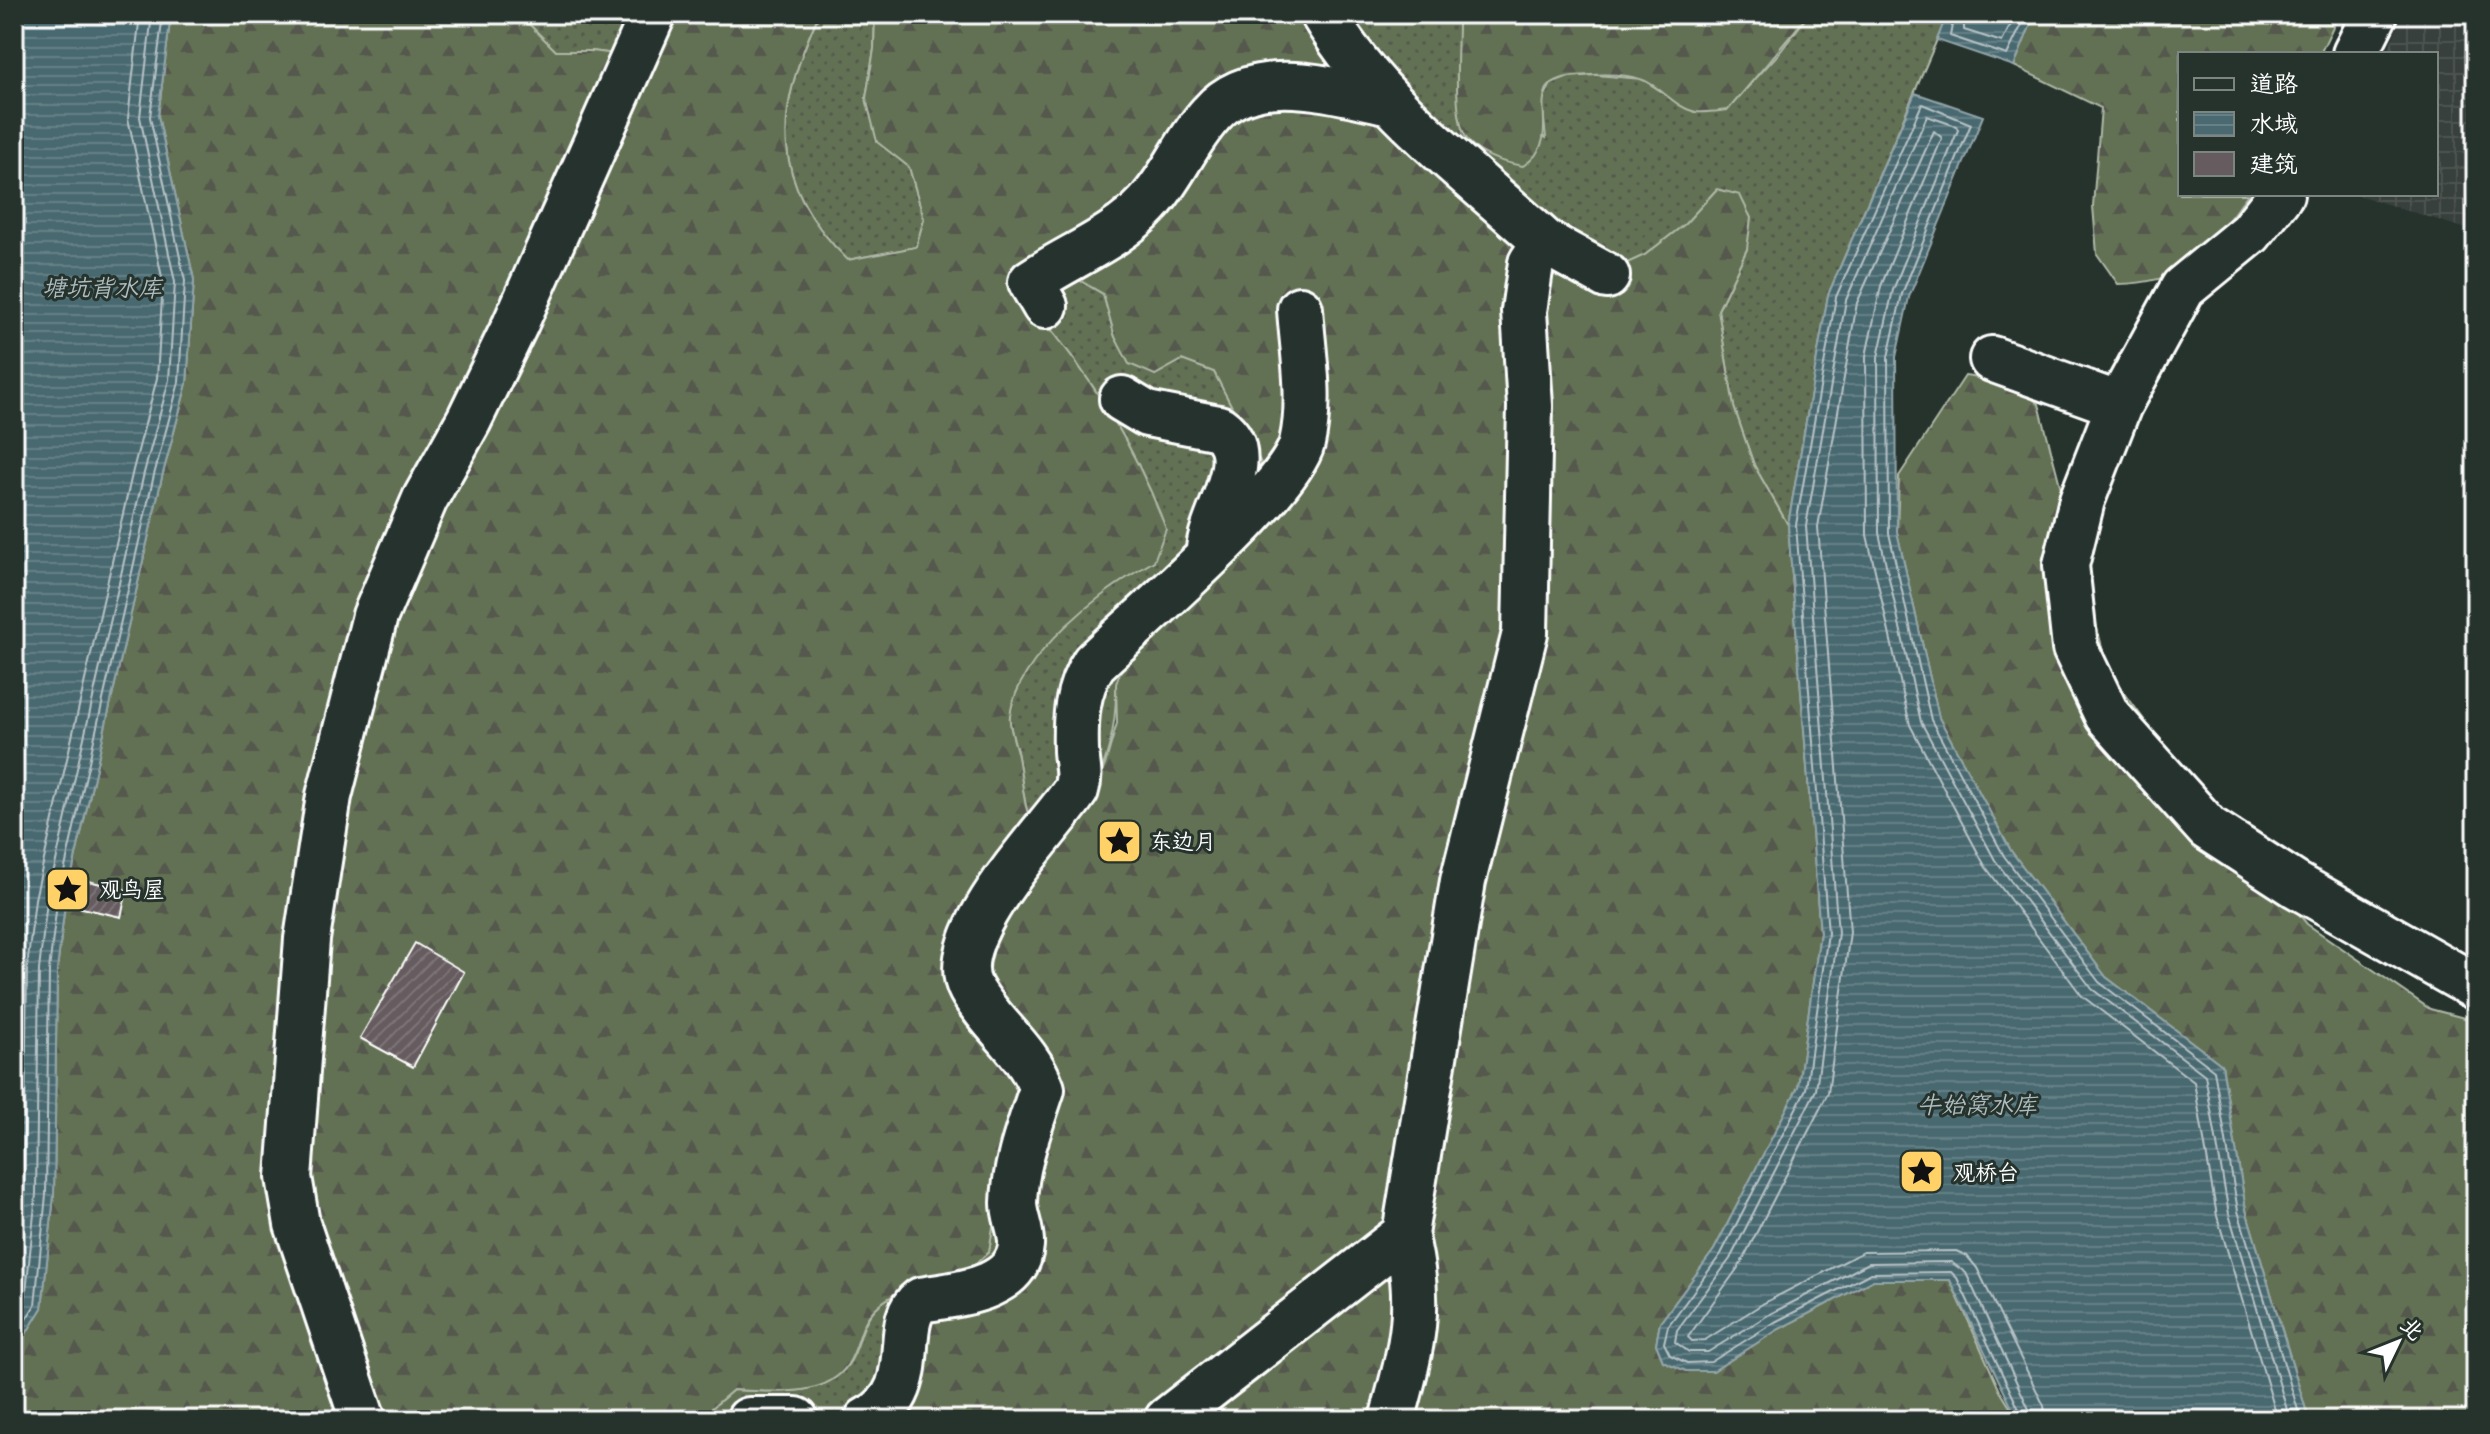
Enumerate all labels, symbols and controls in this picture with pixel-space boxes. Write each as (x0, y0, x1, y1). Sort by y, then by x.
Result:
legend (2178, 52, 2438, 196)
text: 道路 (2250, 68, 2298, 98)
text: 水域 (2250, 108, 2298, 138)
text: 建筑 (2250, 148, 2298, 178)
water label: 塘坑背水库 (42, 272, 164, 302)
place icon: 东边月 (1095, 817, 1143, 865)
place label: 东边月 (1150, 827, 1216, 855)
place icon: 观鸟屋 (44, 865, 92, 913)
place label: 观鸟屋 (99, 875, 165, 903)
water label: 牛始窝水库 (1917, 1089, 2039, 1119)
place icon: 观桥台 (1898, 1148, 1946, 1196)
place label: 观桥台 (1953, 1158, 2019, 1186)
north arrow (2358, 1302, 2438, 1382)
text: 北 (2395, 1311, 2430, 1346)

